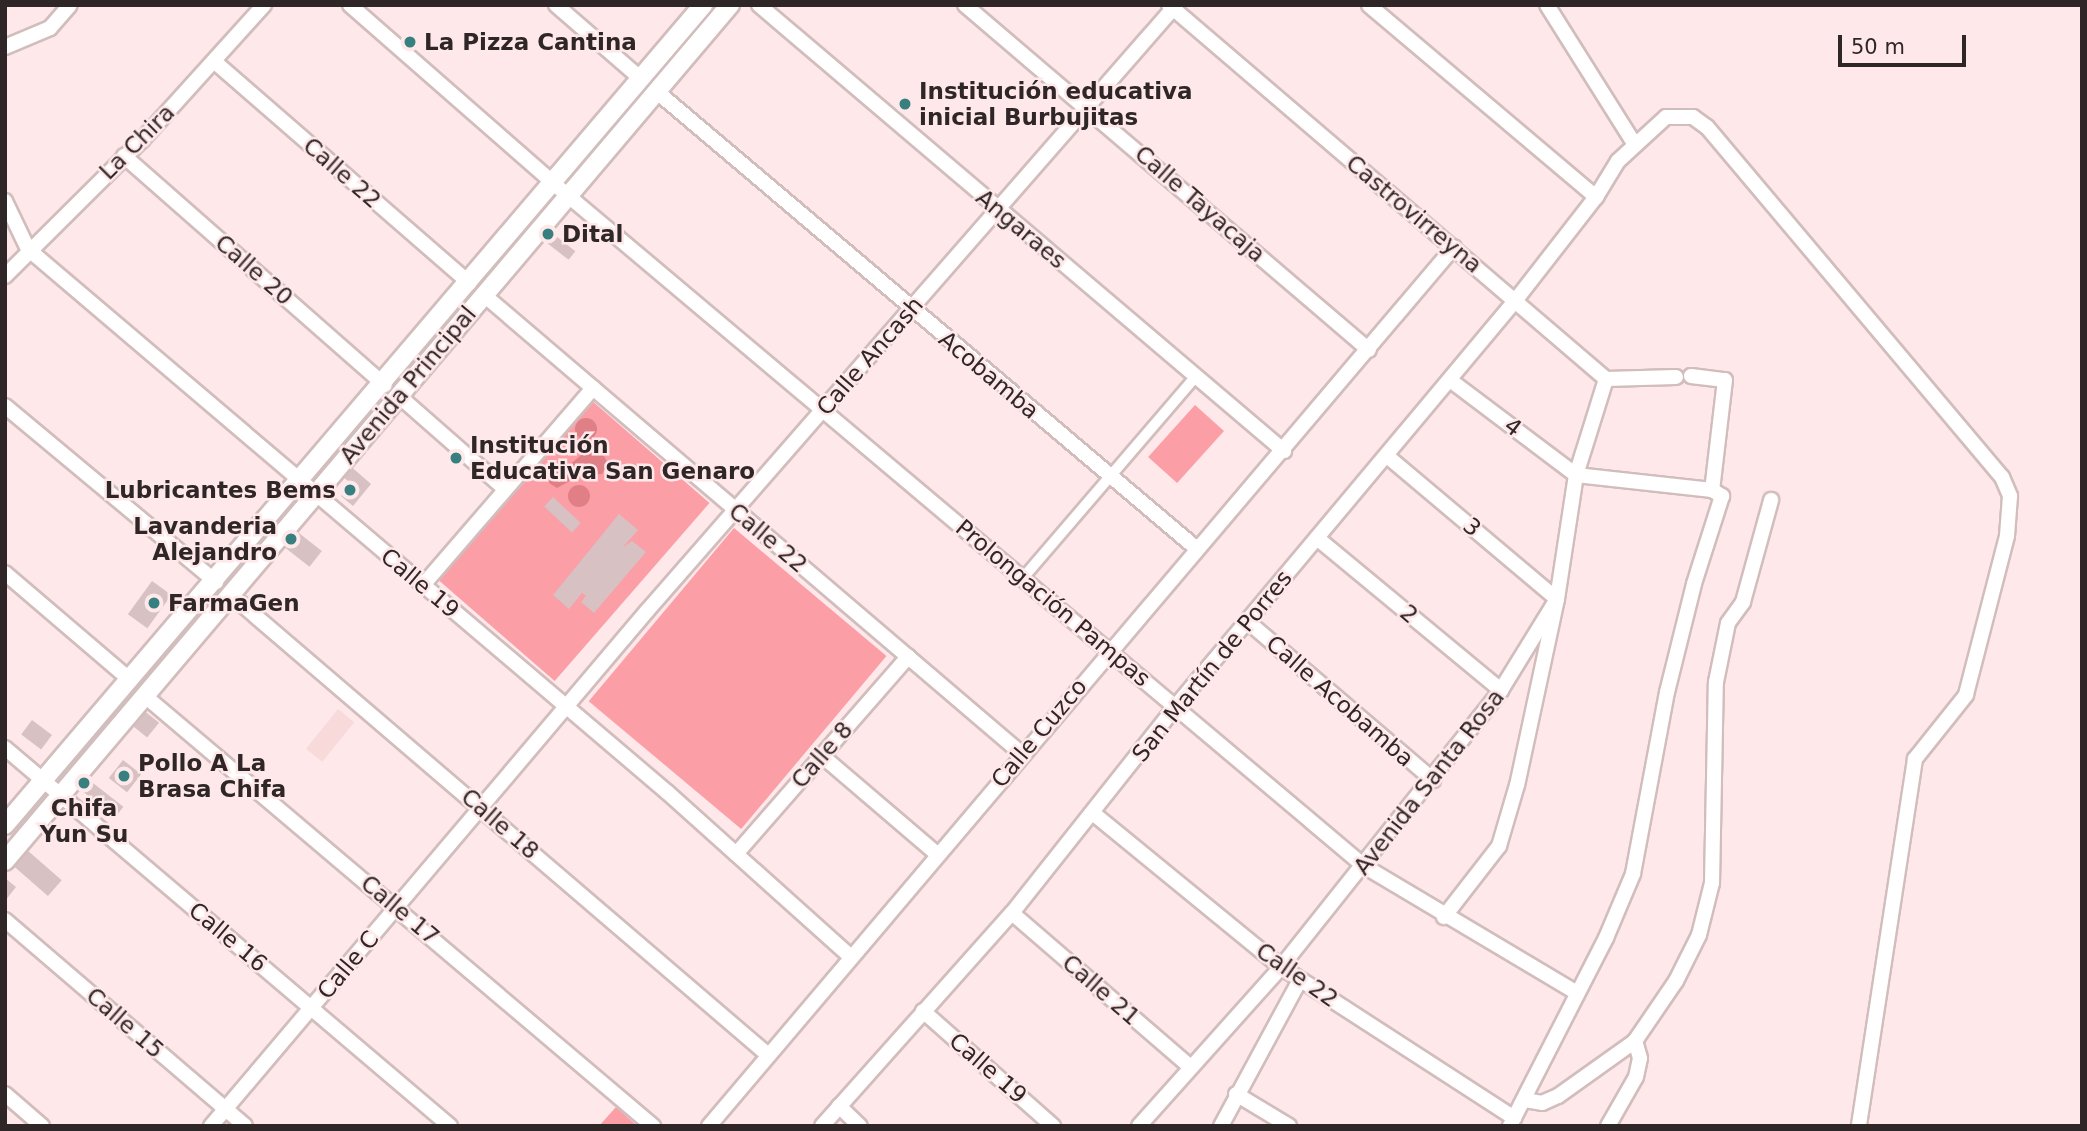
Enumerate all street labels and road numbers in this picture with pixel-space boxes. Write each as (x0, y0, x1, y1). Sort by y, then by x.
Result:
street label: La Chira (94, 99, 180, 185)
street label: Calle 22 (298, 132, 386, 214)
street label: Calle Tayacaja (1129, 140, 1271, 268)
street label: Castrovirreyna (1341, 149, 1487, 279)
street label: Angaraes (970, 183, 1072, 275)
street label: Calle 20 (210, 229, 298, 311)
street label: Calle Ancash (811, 291, 929, 421)
street label: Avenida Principal (334, 301, 482, 469)
street label: Acobamba (933, 325, 1045, 425)
street label: 4 (1499, 412, 1527, 442)
street label: Calle 22 (723, 497, 813, 579)
street label: 3 (1458, 512, 1486, 542)
street label: Prolongación Pampas (950, 514, 1156, 692)
street label: Calle 19 (375, 542, 465, 624)
street label: San Martín de Porres (1126, 565, 1298, 767)
street label: 2 (1395, 599, 1423, 629)
street label: Calle Acobamba (1261, 629, 1419, 773)
street label: Calle Cuzco (985, 673, 1093, 793)
street label: Avenida Santa Rosa (1348, 684, 1510, 880)
street label: Calle 8 (786, 716, 858, 794)
street label: Calle 18 (456, 783, 544, 865)
street label: Calle 17 (355, 869, 445, 951)
street label: Calle 16 (183, 896, 273, 978)
street label: Calle C (312, 925, 384, 1005)
street label: Calle 22 (1251, 937, 1343, 1013)
street label: Calle 21 (1057, 949, 1145, 1031)
street label: Calle 15 (81, 982, 169, 1064)
street label: Calle 19 (944, 1027, 1032, 1109)

